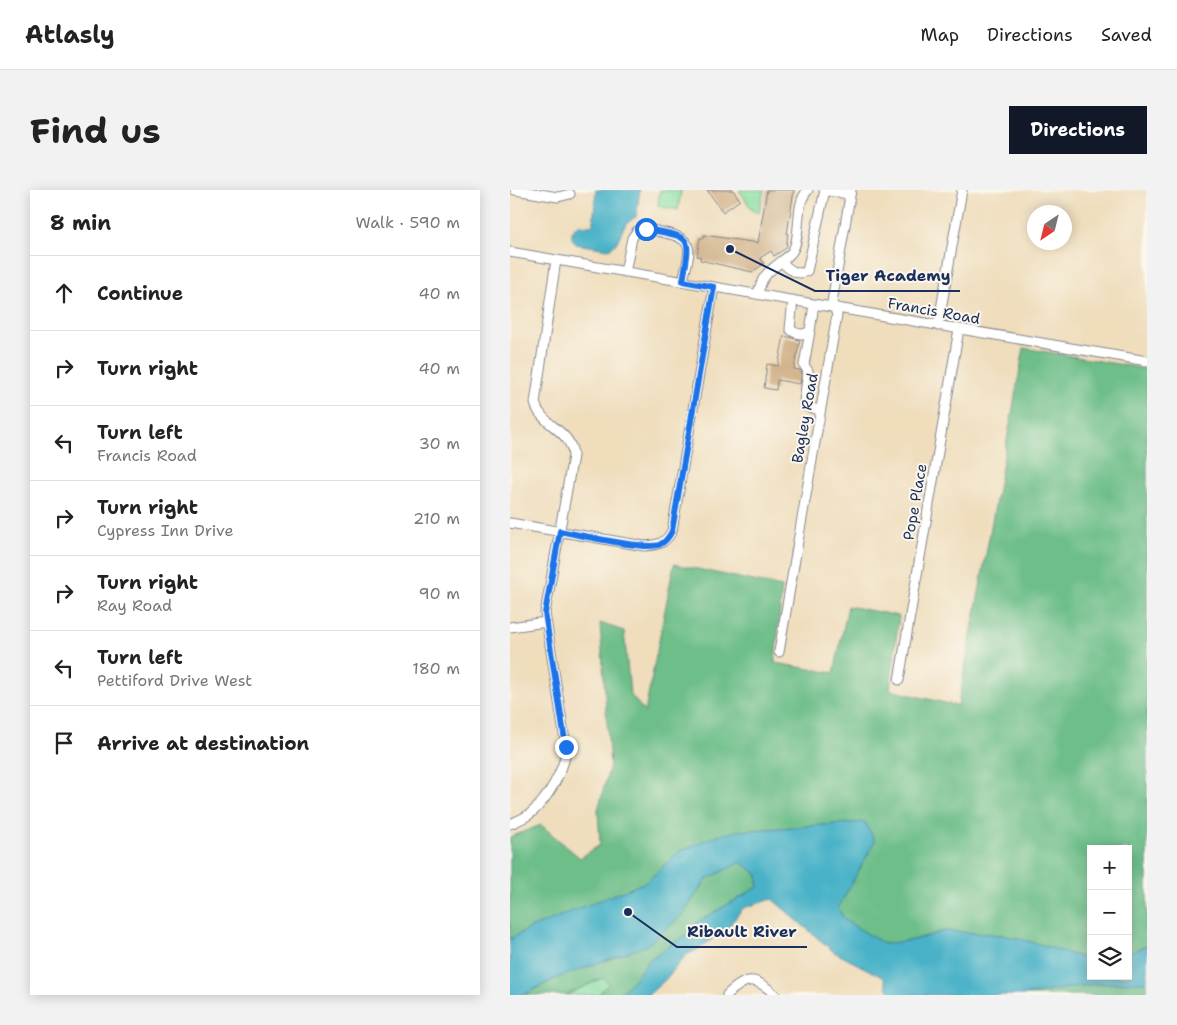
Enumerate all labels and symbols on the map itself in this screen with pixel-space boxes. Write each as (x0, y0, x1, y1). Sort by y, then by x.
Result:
north arrow (1027, 205, 1072, 250)
route start (635, 218, 658, 241)
callout: Tiger Academy (815, 260, 960, 291)
text: Tiger Academy (826, 265, 950, 286)
street label: Francis Road (886, 293, 982, 329)
street label: Bagley Road (787, 371, 823, 465)
street label: Pope Place (898, 462, 932, 542)
route end (555, 736, 578, 759)
callout: Ribault River (677, 916, 807, 947)
text: Ribault River (687, 921, 797, 942)

